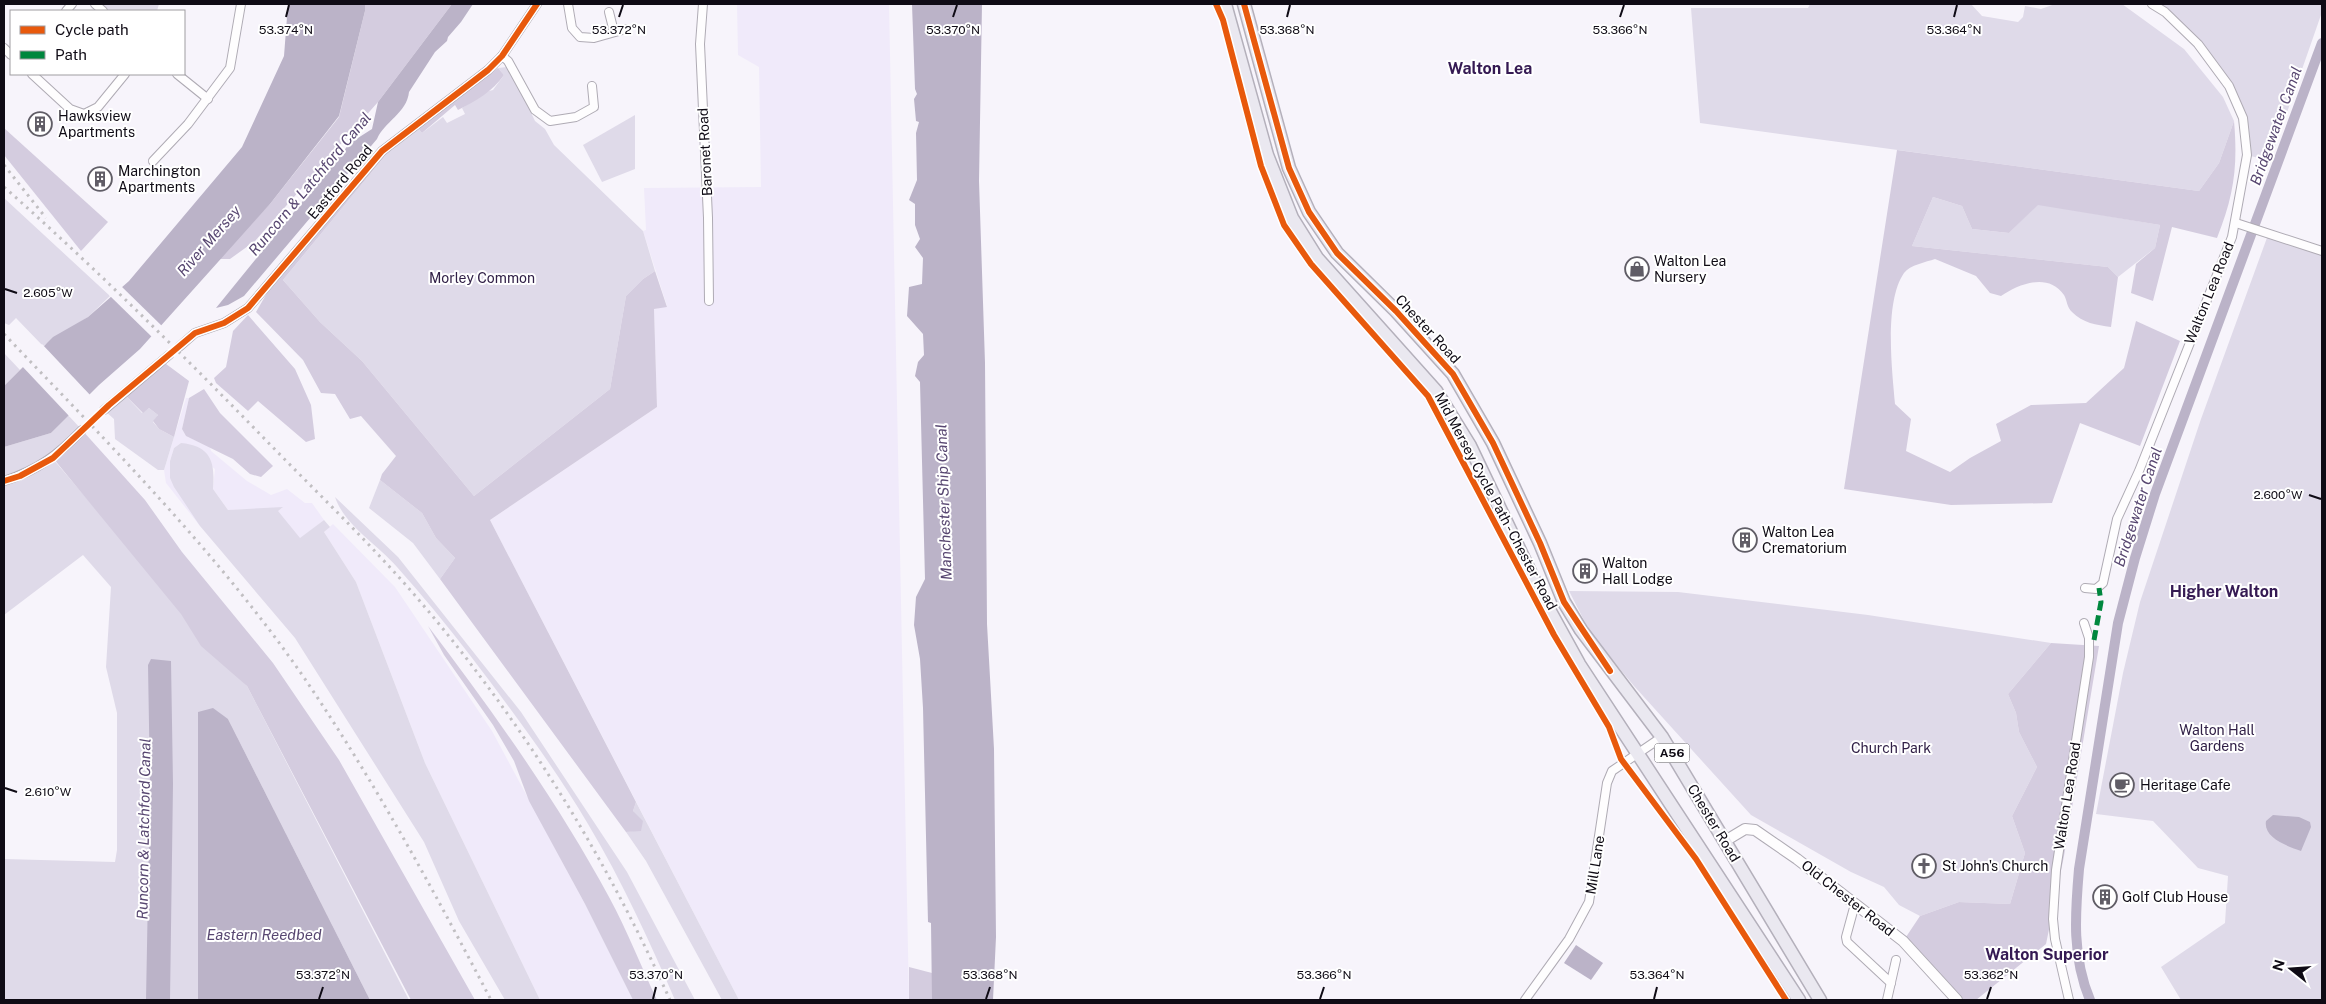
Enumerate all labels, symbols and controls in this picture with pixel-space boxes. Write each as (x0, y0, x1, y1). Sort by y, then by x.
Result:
legend (10, 10, 185, 75)
text: Cycle path (55, 21, 129, 38)
text: 53.374°N (259, 23, 313, 37)
text: 53.372°N (592, 23, 646, 37)
text: 53.370°N (926, 23, 980, 37)
text: 53.368°N (1259, 23, 1315, 37)
text: 53.366°N (1593, 23, 1647, 37)
text: 53.364°N (1926, 23, 1982, 37)
text: Path (55, 46, 87, 63)
district label: Walton Lea (1448, 59, 1532, 78)
water label: Bridgewater Canal (2246, 64, 2305, 187)
place label: Hawksview Apartments (58, 108, 135, 140)
street label: Baronet Road (695, 108, 715, 196)
water label: Runcorn & Latchford Canal (245, 109, 374, 259)
building icon: Hawksview Apartments (27, 111, 53, 137)
street label: Eastford Road (304, 142, 376, 222)
place label: Marchington Apartments (118, 163, 201, 195)
building icon: Marchington Apartments (87, 166, 113, 192)
water label: River Mersey (174, 202, 244, 279)
street label: Walton Lea Road (2181, 240, 2237, 346)
place label: Walton Lea Nursery (1654, 253, 1726, 285)
shop icon: Walton Lea Nursery (1624, 256, 1650, 282)
park label: Morley Common (429, 270, 535, 286)
text: 2.605°W (23, 286, 73, 300)
street label: Chester Road (1392, 291, 1464, 367)
street label: Mid Mersey Cycle Path - Chester Road (1432, 389, 1560, 613)
water label: Manchester Ship Canal (932, 424, 955, 580)
water label: Bridgewater Canal (2110, 445, 2165, 569)
text: 2.600°W (2254, 488, 2303, 502)
place label: Walton Lea Crematorium (1762, 524, 1847, 556)
building icon: Walton Lea Crematorium (1732, 527, 1758, 553)
place label: Walton Hall Lodge (1602, 555, 1673, 587)
building icon: Walton Hall Lodge (1572, 558, 1598, 584)
district label: Higher Walton (2170, 582, 2278, 601)
park label: Walton Hall Gardens (2179, 722, 2255, 754)
water label: Runcorn & Latchford Canal (133, 738, 154, 920)
park label: Church Park (1851, 740, 1931, 756)
street label: Walton Lea Road (2051, 741, 2083, 851)
road number: A56 (1654, 744, 1690, 762)
cafe icon: Heritage Cafe (2109, 772, 2135, 798)
place label: Heritage Cafe (2140, 777, 2231, 793)
street label: Chester Road (1685, 781, 1743, 865)
text: 2.610°W (25, 785, 72, 799)
street label: Mill Lane (1582, 834, 1608, 896)
church icon: St John's Church (1911, 853, 1937, 879)
street label: Old Chester Road (1798, 857, 1898, 939)
place label: St John's Church (1942, 858, 2048, 874)
building icon: Golf Club House (2092, 884, 2118, 910)
place label: Golf Club House (2122, 889, 2228, 905)
water label: Eastern Reedbed (206, 926, 322, 943)
north arrow (2266, 944, 2316, 994)
district label: Walton Superior (1985, 945, 2109, 964)
text: N (2269, 958, 2288, 973)
text: 53.372°N (296, 968, 350, 982)
text: 53.370°N (629, 968, 683, 982)
text: 53.368°N (962, 968, 1018, 982)
text: 53.366°N (1297, 968, 1351, 982)
text: 53.364°N (1629, 968, 1685, 982)
text: 53.362°N (1964, 968, 2018, 982)

